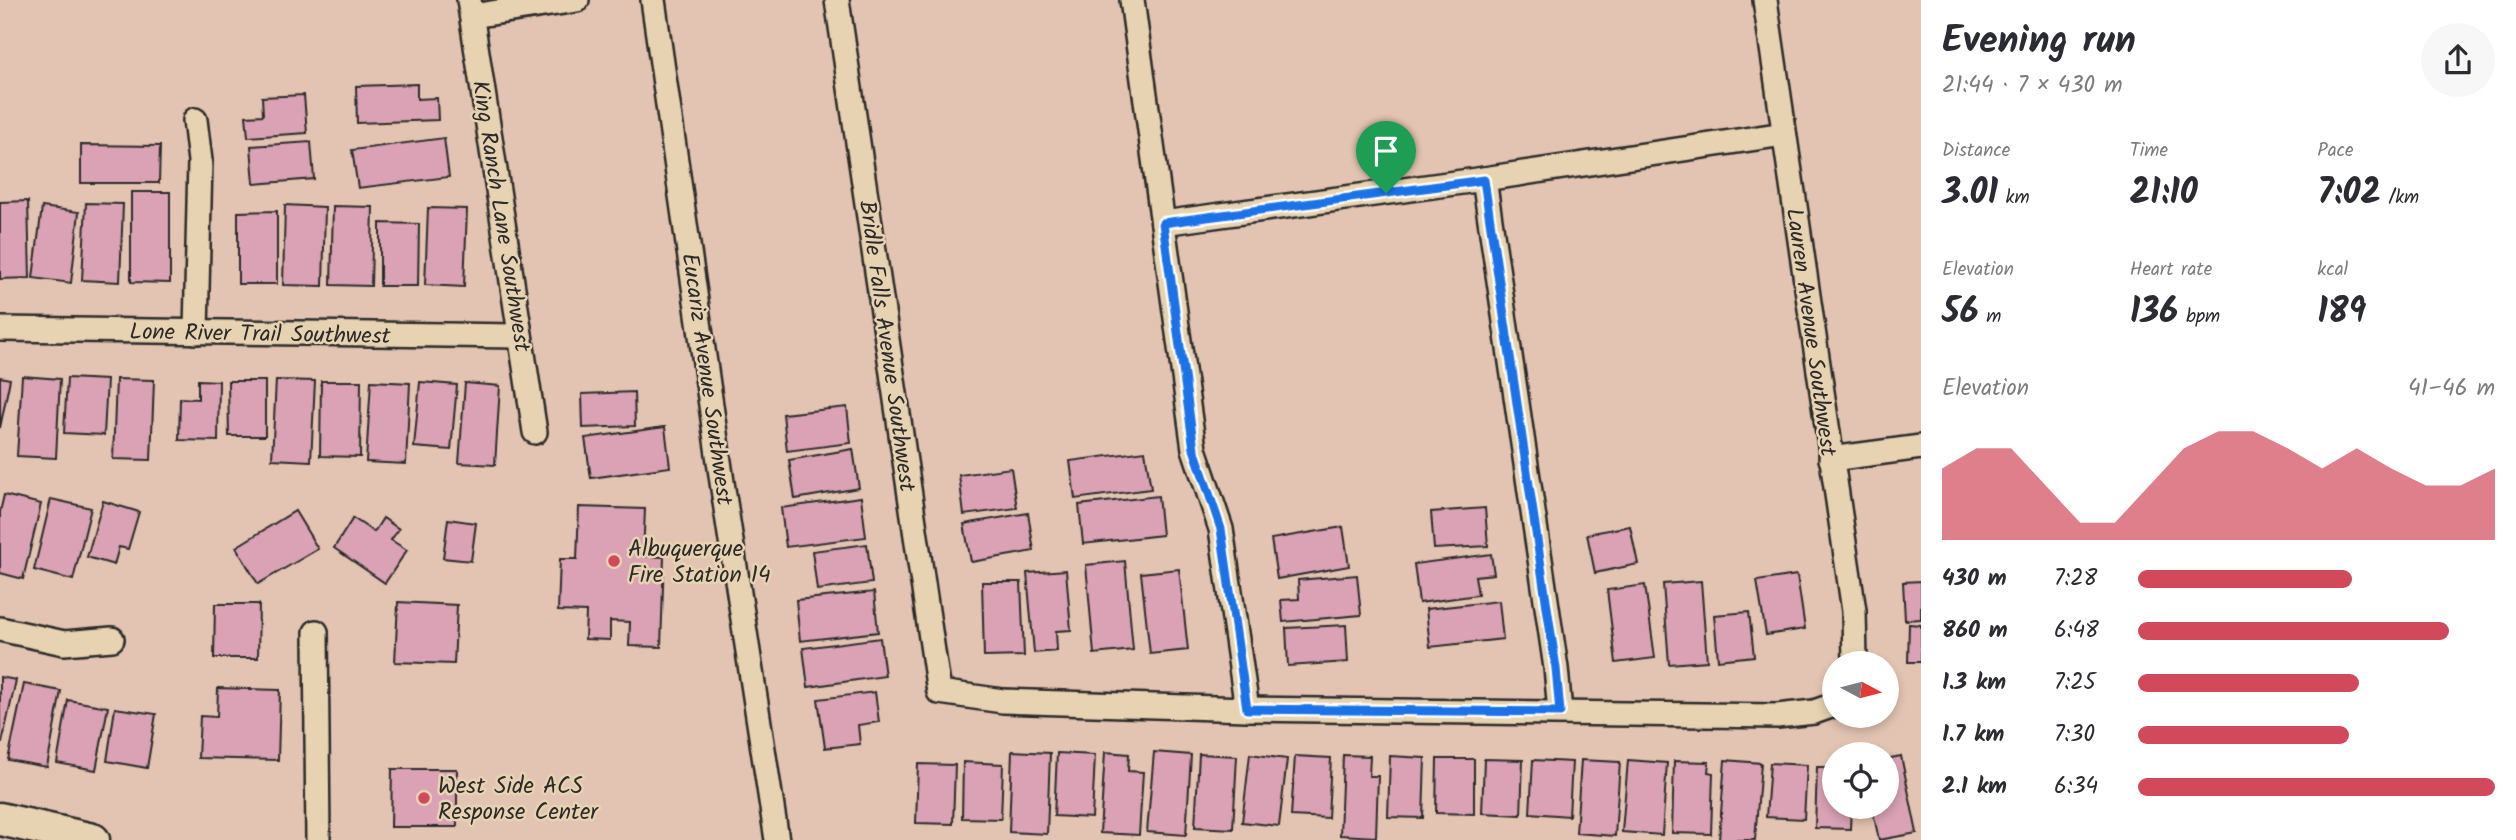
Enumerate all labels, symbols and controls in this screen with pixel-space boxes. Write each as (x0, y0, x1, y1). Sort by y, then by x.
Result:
text: Evening run (1942, 12, 2136, 72)
button: share (2421, 23, 2495, 97)
text: 21:44 · 7 × 430 m (1942, 68, 2123, 104)
street label: King Ranch Lane Southwest (461, 78, 539, 356)
pin (1356, 121, 1416, 193)
icon: arrive (1367, 132, 1405, 170)
text: Distance (1942, 136, 2010, 166)
text: Time (2130, 136, 2168, 166)
text: Pace (2317, 136, 2354, 166)
text: 3.01 (1942, 166, 1998, 222)
text: 21:10 (2130, 166, 2198, 222)
text: 7:02 (2317, 166, 2381, 222)
text: km (1998, 183, 2030, 213)
text: /km (2381, 183, 2419, 213)
street label: Bridle Falls Avenue Southwest (848, 198, 924, 495)
street label: Lauren Avenue Southwest (1775, 206, 1845, 460)
street label: Eucariz Avenue Southwest (670, 251, 742, 509)
text: Elevation (1942, 255, 2014, 285)
text: Heart rate (2130, 255, 2212, 285)
text: kcal (2317, 255, 2348, 285)
text: 56 (1942, 285, 1979, 341)
text: 136 (2130, 285, 2178, 341)
text: 189 (2317, 285, 2366, 341)
text: m (1979, 302, 2001, 332)
text: bpm (2178, 302, 2220, 332)
street label: Lone River Trail Southwest (129, 315, 392, 355)
text: Elevation (1942, 371, 2029, 407)
text: 41–46 m (2408, 371, 2495, 407)
place label: Albuquerque Fire Station 14 (628, 532, 771, 594)
marker: Albuquerque Fire Station 14 (606, 553, 622, 569)
text: 430 m (1942, 561, 2007, 597)
text: 7:28 (2054, 561, 2097, 597)
text: 860 m (1942, 613, 2008, 649)
text: 6:48 (2054, 613, 2099, 649)
north arrow (1822, 651, 1899, 728)
map controls (1822, 651, 1899, 819)
text: 1.3 km (1942, 665, 2006, 701)
text: 7:25 (2054, 665, 2096, 701)
text: 1.7 km (1942, 717, 2004, 753)
text: 7:30 (2054, 717, 2095, 753)
button: locate (1822, 742, 1899, 819)
place label: West Side ACS Response Center (438, 769, 599, 831)
text: 2.1 km (1942, 769, 2007, 805)
text: 6:34 (2054, 769, 2098, 805)
marker: West Side ACS Response Center (416, 790, 432, 806)

